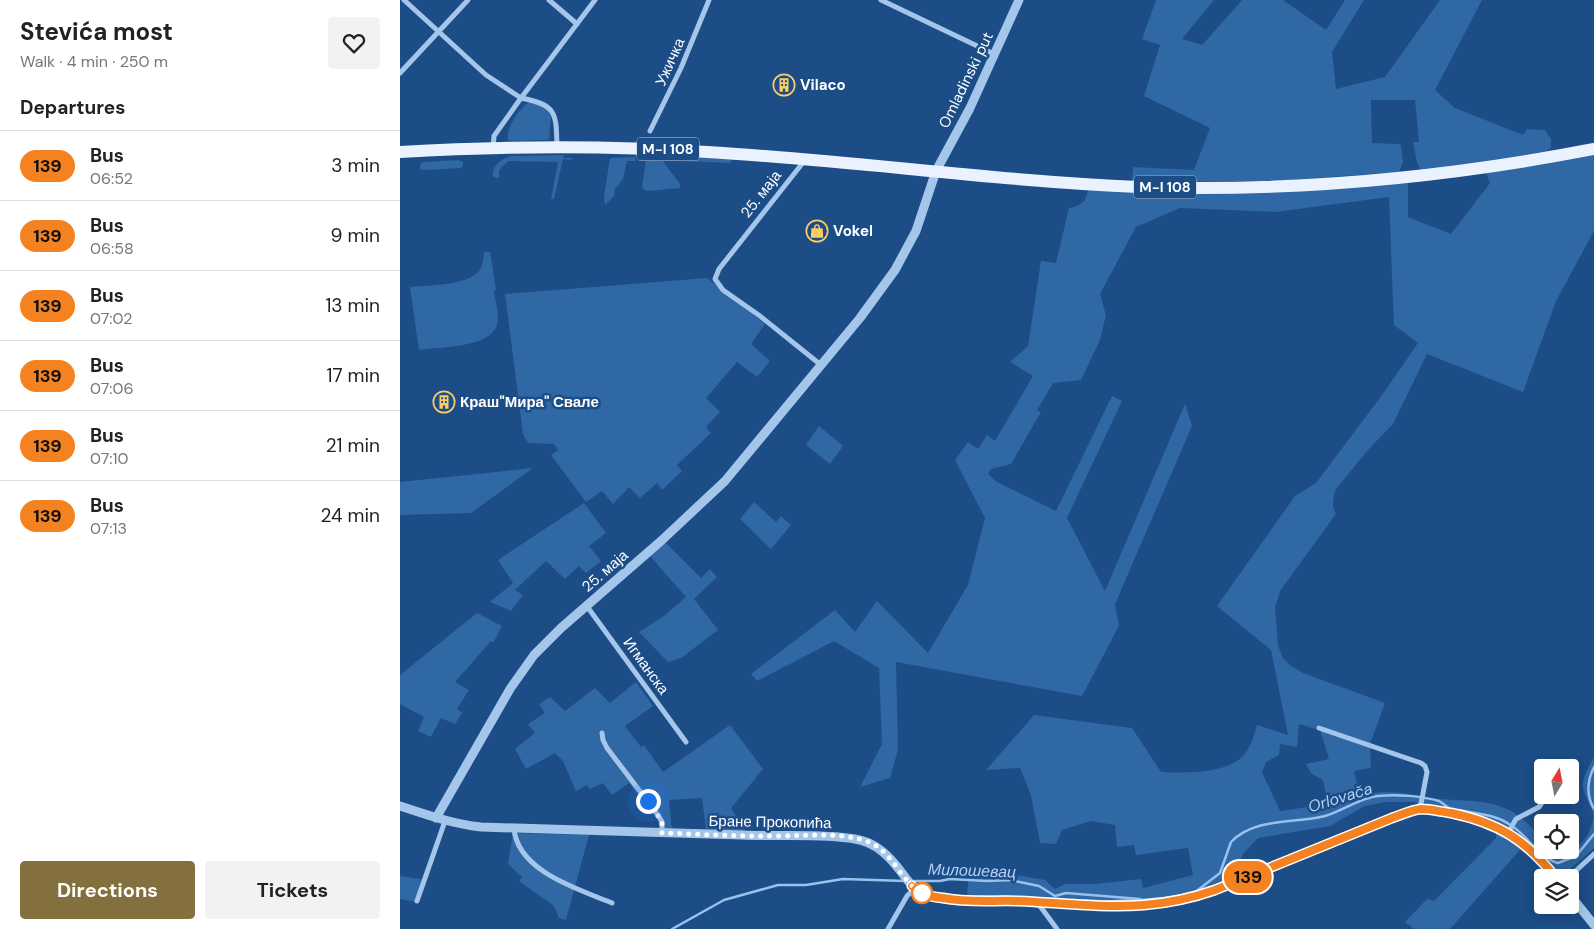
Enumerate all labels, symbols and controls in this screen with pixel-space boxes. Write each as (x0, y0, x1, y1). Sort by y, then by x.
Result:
text: Stevića most (20, 16, 173, 47)
button: heart (328, 17, 380, 69)
street label: Omladinski put (934, 28, 998, 131)
street label: Ужичка (651, 34, 690, 89)
text: Walk · 4 min · 250 m (20, 51, 168, 72)
building icon: Vilaco (772, 73, 796, 97)
place label: Vilaco (800, 75, 846, 95)
text: Departures (20, 95, 125, 120)
road number: M-I 108 (637, 138, 699, 160)
text: Bus (90, 143, 124, 168)
text: 3 min (331, 153, 380, 178)
text: 139 (33, 154, 62, 178)
street label: 25. маја (736, 166, 786, 222)
text: 06:52 (90, 168, 133, 189)
road number: M-I 108 (1134, 176, 1196, 198)
text: Bus (90, 213, 124, 238)
shop icon: Vokel (805, 219, 829, 243)
place label: Vokel (833, 221, 873, 241)
text: 9 min (331, 223, 380, 248)
text: 139 (33, 224, 62, 248)
text: 06:58 (90, 238, 134, 259)
text: Bus (90, 283, 124, 308)
text: 13 min (325, 293, 380, 318)
text: 139 (33, 294, 62, 318)
text: 07:02 (90, 308, 133, 329)
text: Bus (90, 353, 124, 378)
text: 17 min (326, 363, 380, 388)
text: 139 (33, 364, 62, 388)
text: 07:06 (90, 378, 134, 399)
building icon: Краш"Мира" Свале (432, 390, 456, 414)
place label: Краш"Мира" Свале (460, 392, 599, 412)
text: Bus (90, 423, 124, 448)
text: 21 min (326, 433, 380, 458)
text: 139 (33, 434, 62, 458)
text: 07:10 (90, 448, 128, 469)
text: Bus (90, 493, 124, 518)
text: 24 min (320, 503, 380, 528)
text: 139 (33, 504, 62, 528)
text: 07:13 (90, 518, 127, 539)
street label: 25. маја (578, 545, 633, 597)
street label: Игманска (619, 633, 674, 699)
north arrow (1534, 759, 1579, 804)
map controls (1534, 759, 1579, 914)
water label: Orlovača (1305, 778, 1375, 817)
your location (636, 789, 661, 814)
street label: Бране Прокопића (708, 811, 832, 833)
button: locate (1534, 814, 1579, 859)
water label: Милошевац (927, 858, 1017, 883)
button: Directions (20, 861, 195, 919)
button: Tickets (205, 861, 380, 919)
line badge: 139 (1219, 861, 1277, 893)
text: 139 (1234, 865, 1262, 889)
button: layers (1534, 869, 1579, 914)
unlabelled marker (911, 882, 933, 904)

